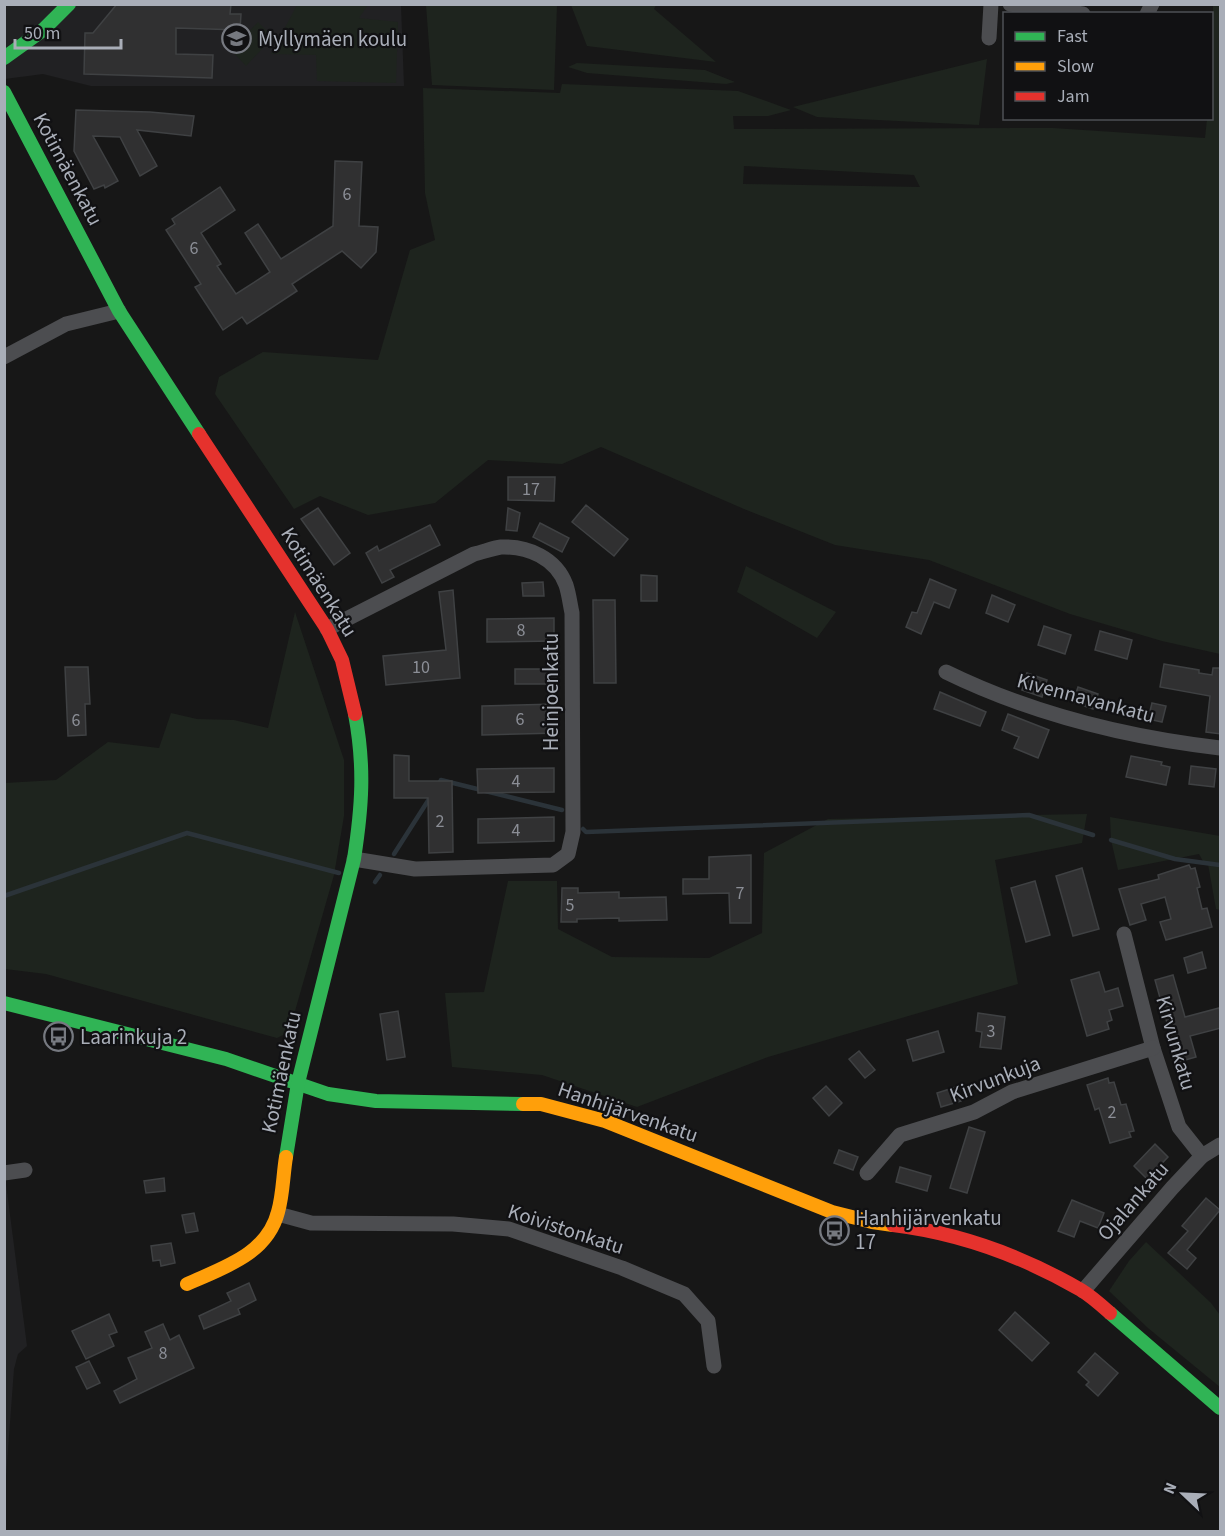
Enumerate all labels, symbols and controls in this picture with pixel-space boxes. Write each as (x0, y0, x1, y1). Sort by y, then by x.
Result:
scale bar (15, 12, 122, 50)
legend (1003, 12, 1213, 120)
text: 50 m (24, 21, 60, 46)
school or university icon: Myllymäen koulu (221, 23, 253, 55)
place label: Myllymäen koulu (258, 24, 407, 54)
text: Fast (1057, 24, 1088, 49)
text: Slow (1057, 54, 1094, 79)
text: Jam (1057, 84, 1090, 109)
street label: Kotimäenkatu (26, 107, 110, 231)
house number: 6 (343, 182, 352, 207)
house number: 6 (190, 236, 199, 261)
house number: 17 (522, 477, 540, 502)
street label: Kotimäenkatu (273, 521, 365, 643)
house number: 8 (517, 618, 526, 643)
street label: Heinjoenkatu (536, 633, 566, 751)
house number: 10 (412, 655, 430, 680)
street label: Kivennavankatu (1014, 665, 1158, 731)
house number: 6 (516, 707, 525, 732)
house number: 6 (72, 708, 81, 733)
house number: 4 (512, 769, 521, 794)
house number: 2 (436, 809, 445, 834)
house number: 4 (512, 818, 521, 843)
house number: 7 (736, 881, 745, 906)
house number: 5 (566, 893, 575, 918)
street label: Kirvunkatu (1148, 992, 1204, 1094)
street label: Kotimäenkatu (253, 1008, 309, 1136)
house number: 3 (987, 1019, 996, 1044)
bus stop icon: Laarinkuja 2 (43, 1021, 75, 1053)
place label: Laarinkuja 2 (80, 1022, 187, 1052)
street label: Kirvunkuja (945, 1048, 1045, 1110)
street label: Hanhijärvenkatu (554, 1074, 702, 1150)
house number: 2 (1108, 1100, 1117, 1125)
street label: Ojalankatu (1090, 1155, 1176, 1247)
street label: Koivistonkatu (504, 1196, 628, 1262)
place label: Hanhijärvenkatu 17 (855, 1203, 1002, 1257)
bus stop icon: Hanhijärvenkatu 17 (818, 1214, 850, 1246)
house number: 8 (159, 1341, 168, 1366)
north arrow (1153, 1464, 1213, 1524)
text: N (1158, 1479, 1182, 1498)

